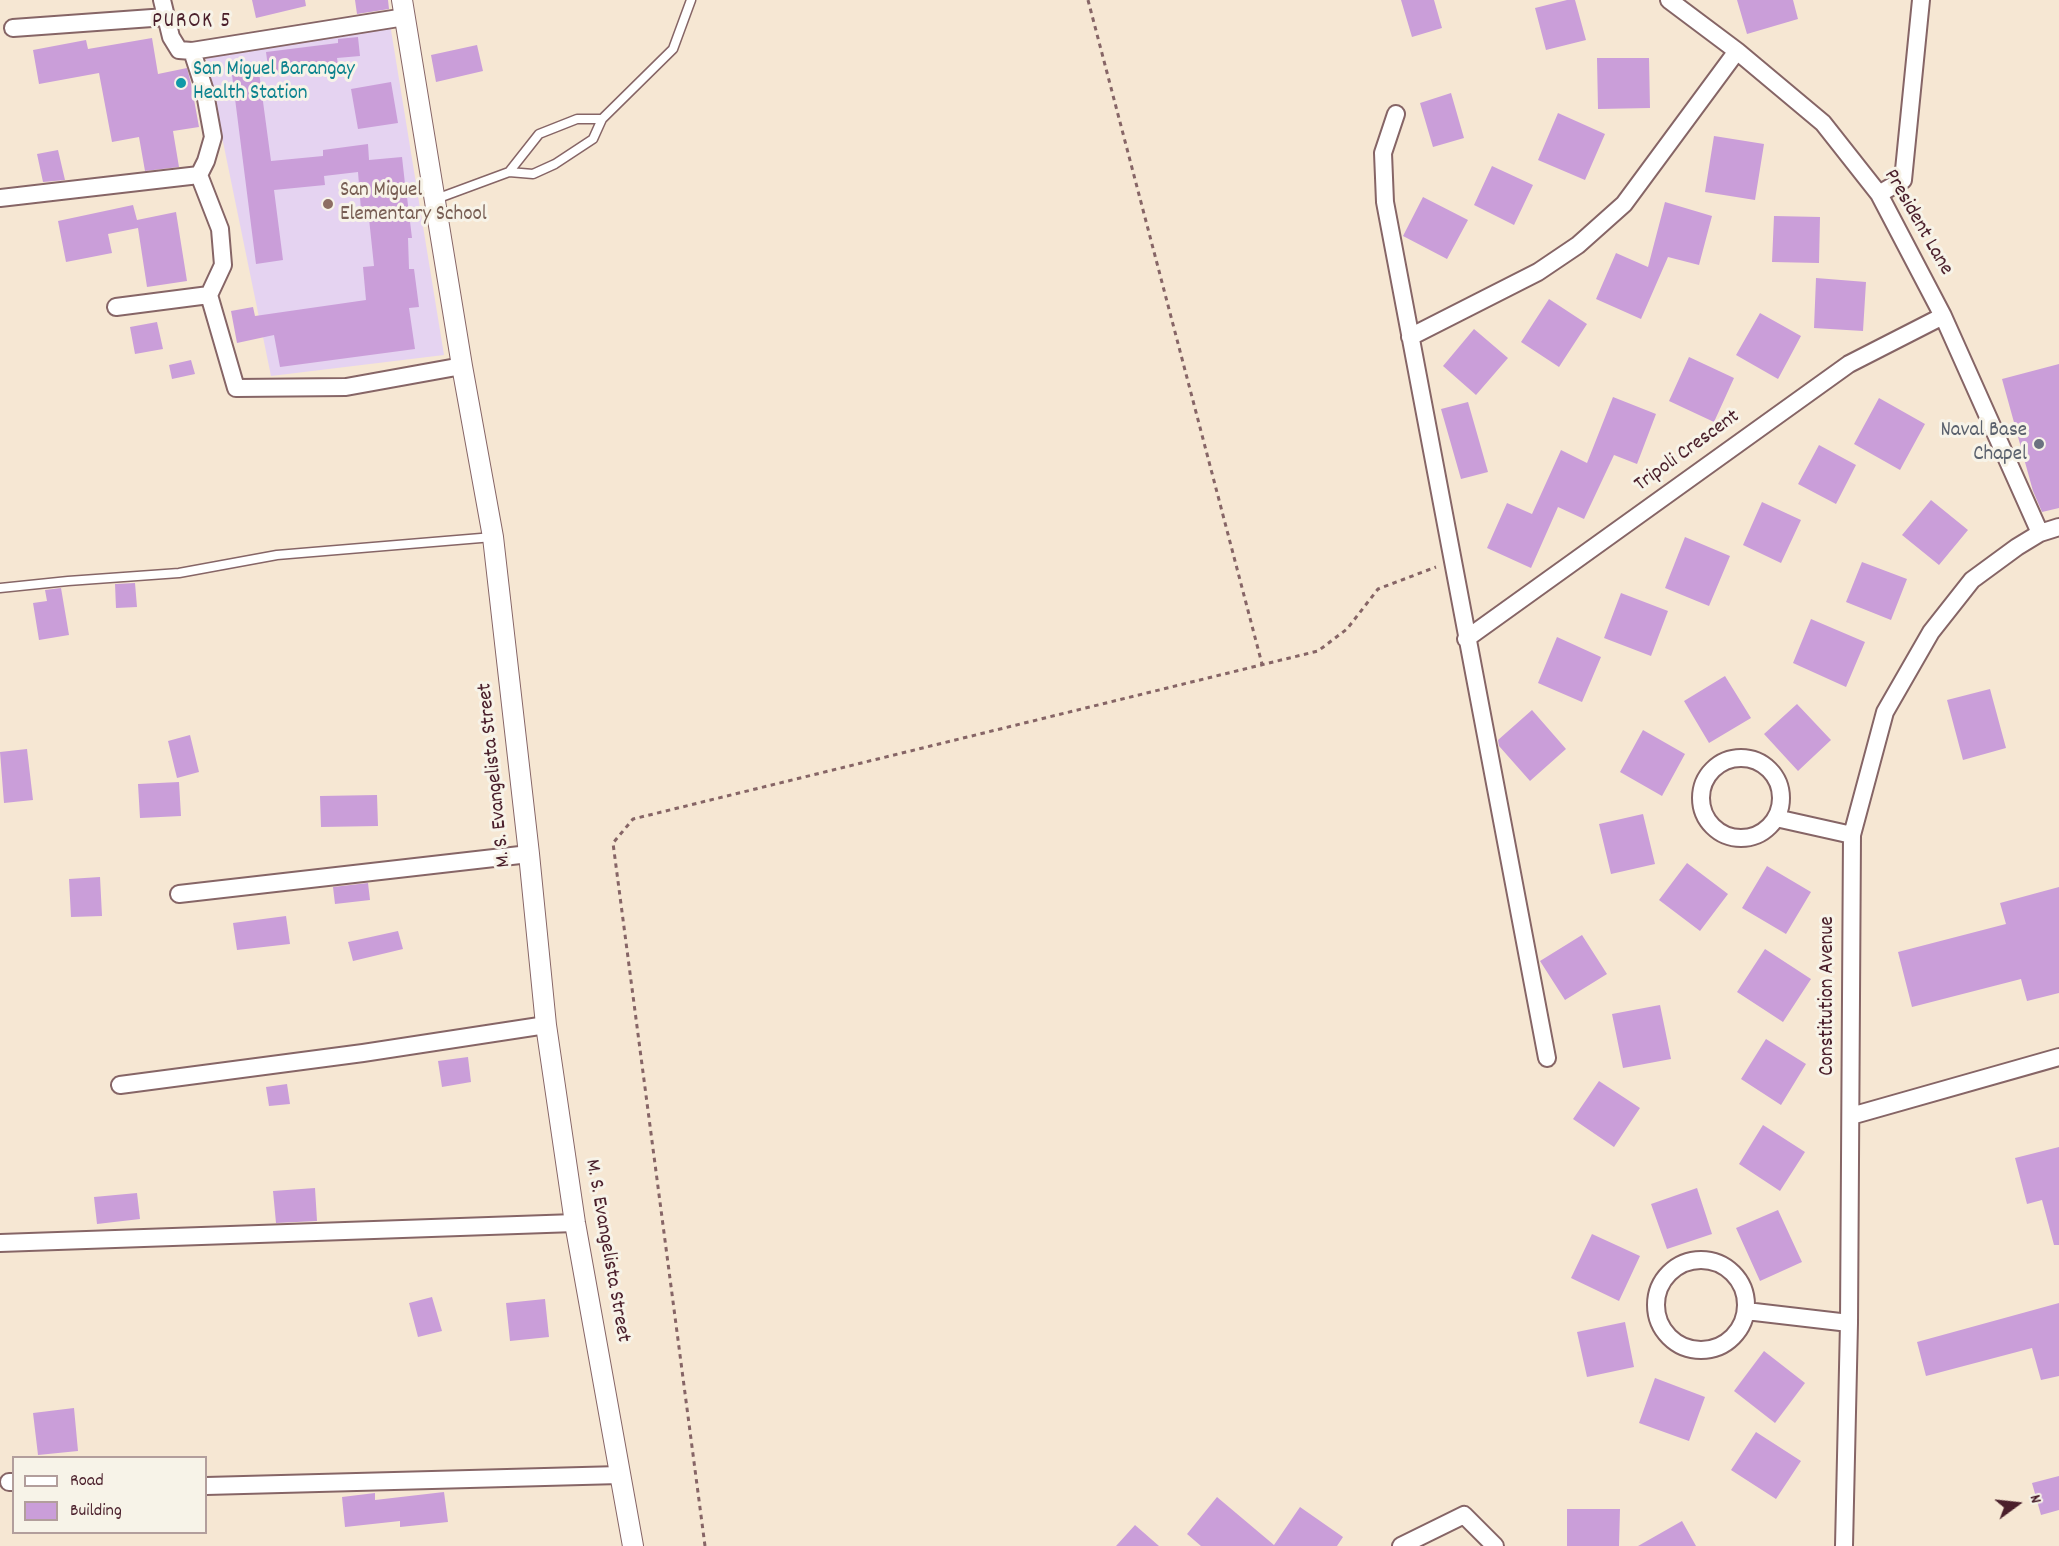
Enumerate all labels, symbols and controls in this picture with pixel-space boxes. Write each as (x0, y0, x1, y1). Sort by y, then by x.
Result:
district label: PUROK 5 (152, 10, 232, 36)
place label: San Miguel Barangay Health Station (193, 58, 355, 108)
marker: San Miguel Barangay Health Station (174, 76, 188, 90)
street label: President Lane (1877, 166, 1957, 280)
place label: San Miguel Elementary School (340, 179, 487, 229)
marker: San Miguel Elementary School (321, 197, 335, 211)
street label: Tripoli Crescent (1630, 405, 1746, 499)
place label: Naval Base Chapel (1940, 419, 2027, 469)
marker: Naval Base Chapel (2032, 437, 2046, 451)
street label: M. S. Evangelista Street (474, 681, 518, 869)
street label: Constitution Avenue (1816, 916, 1842, 1076)
street label: M. S. Evangelista Street (577, 1157, 635, 1345)
legend (12, 1456, 207, 1534)
text: Road (70, 1469, 104, 1494)
north arrow (1987, 1474, 2047, 1534)
text: N (2023, 1492, 2047, 1506)
text: Building (70, 1499, 122, 1524)

